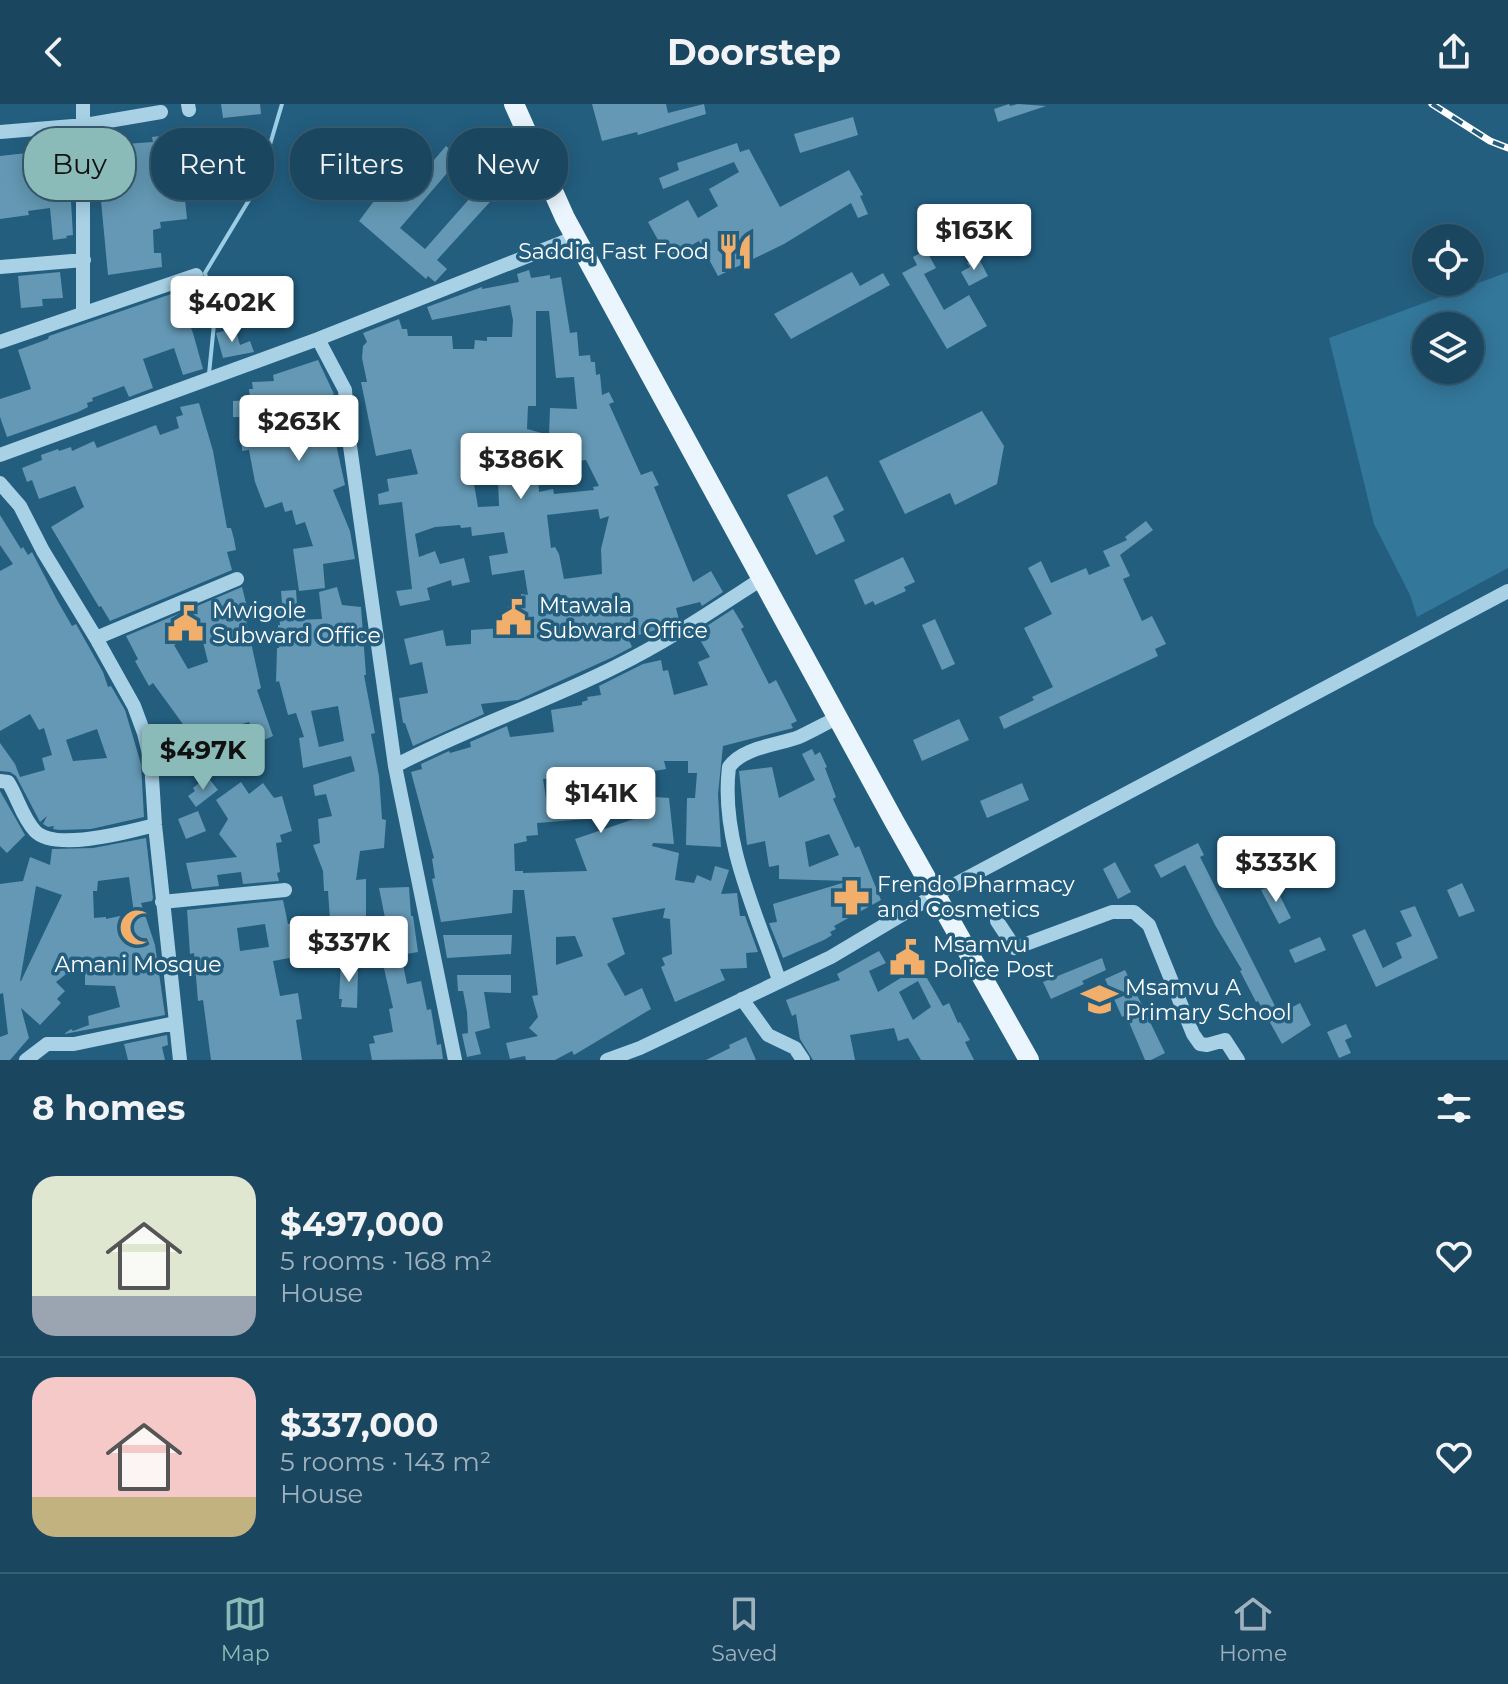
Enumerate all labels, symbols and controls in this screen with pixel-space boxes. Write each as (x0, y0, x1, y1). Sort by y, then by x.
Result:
icon: back (32, 30, 76, 74)
text: Doorstep (667, 30, 841, 74)
icon: share (1432, 30, 1476, 74)
chip: Buy (24, 128, 135, 200)
chip: Rent (151, 128, 274, 200)
chip: Filters (290, 128, 432, 200)
chip: New (448, 128, 568, 200)
pin: $163K (918, 204, 1030, 272)
text: $163K (935, 214, 1013, 246)
map controls (1412, 224, 1484, 384)
button: locate (1412, 224, 1484, 296)
restaurant icon: Saddiq Fast Food (716, 232, 754, 270)
place label: Saddiq Fast Food (518, 238, 709, 265)
pin: $402K (176, 276, 288, 344)
text: $402K (189, 286, 275, 318)
button: layers (1412, 312, 1484, 384)
pin: $263K (243, 395, 355, 463)
text: $263K (257, 405, 341, 437)
pin: $386K (465, 433, 577, 501)
text: $386K (479, 443, 563, 475)
place label: Mtawala Subward Office (539, 592, 708, 644)
place label: Mwigole Subward Office (212, 597, 381, 649)
public building icon: Mtawala Subward Office (494, 599, 532, 637)
public building icon: Mwigole Subward Office (167, 604, 205, 642)
pin: $497K (147, 724, 259, 792)
text: $497K (160, 734, 246, 766)
pin: $141K (545, 767, 657, 835)
text: $141K (564, 777, 638, 809)
pin: $333K (1220, 836, 1332, 904)
text: $333K (1235, 846, 1317, 878)
place label: Frendo Pharmacy and Cosmetics (877, 871, 1075, 923)
pharmacy icon: Frendo Pharmacy and Cosmetics (832, 878, 870, 916)
mosque icon: Amani Mosque (119, 909, 157, 947)
pin: $337K (293, 916, 405, 984)
text: $337K (308, 926, 390, 958)
place label: Msamvu Police Post (933, 931, 1054, 983)
public building icon: Msamvu Police Post (888, 938, 926, 976)
place label: Amani Mosque (54, 951, 222, 978)
place label: Msamvu A Primary School (1125, 974, 1292, 1026)
school or university icon: Msamvu A Primary School (1080, 981, 1118, 1019)
icon: filters (1432, 1086, 1476, 1130)
text: 8 homes (32, 1087, 185, 1129)
text: $497,000 (280, 1203, 444, 1245)
icon: home (96, 1208, 192, 1304)
icon: heart (1432, 1234, 1476, 1278)
text: 5 rooms · 168 m² (280, 1245, 492, 1277)
text: House (280, 1277, 363, 1309)
text: $337,000 (280, 1404, 439, 1446)
icon: home (96, 1409, 192, 1505)
icon: heart (1432, 1435, 1476, 1479)
text: 5 rooms · 143 m² (280, 1446, 491, 1478)
text: House (280, 1478, 363, 1510)
tab: Map (221, 1592, 270, 1667)
tab: Saved (711, 1592, 777, 1667)
tab: Home (1219, 1592, 1287, 1667)

